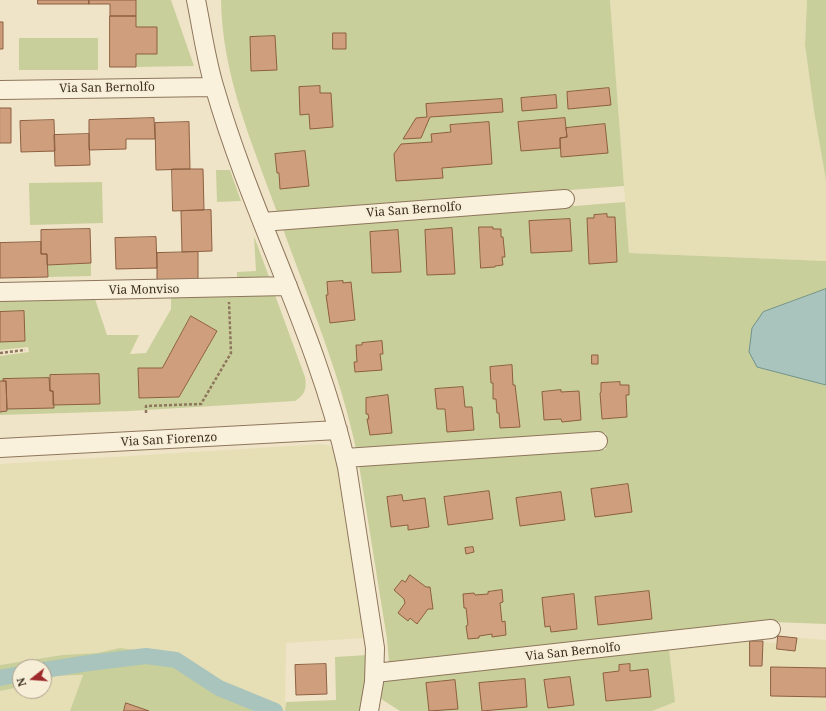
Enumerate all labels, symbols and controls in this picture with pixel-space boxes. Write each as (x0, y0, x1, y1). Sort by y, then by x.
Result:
street label: Via San Bernolfo (59, 80, 155, 96)
street label: Via San Bernolfo (366, 199, 462, 221)
street label: Via Monviso (108, 282, 180, 298)
street label: Via San Fiorenzo (120, 430, 218, 450)
street label: Via San Bernolfo (525, 640, 621, 664)
north arrow (12, 659, 52, 699)
text: N (13, 676, 29, 689)

